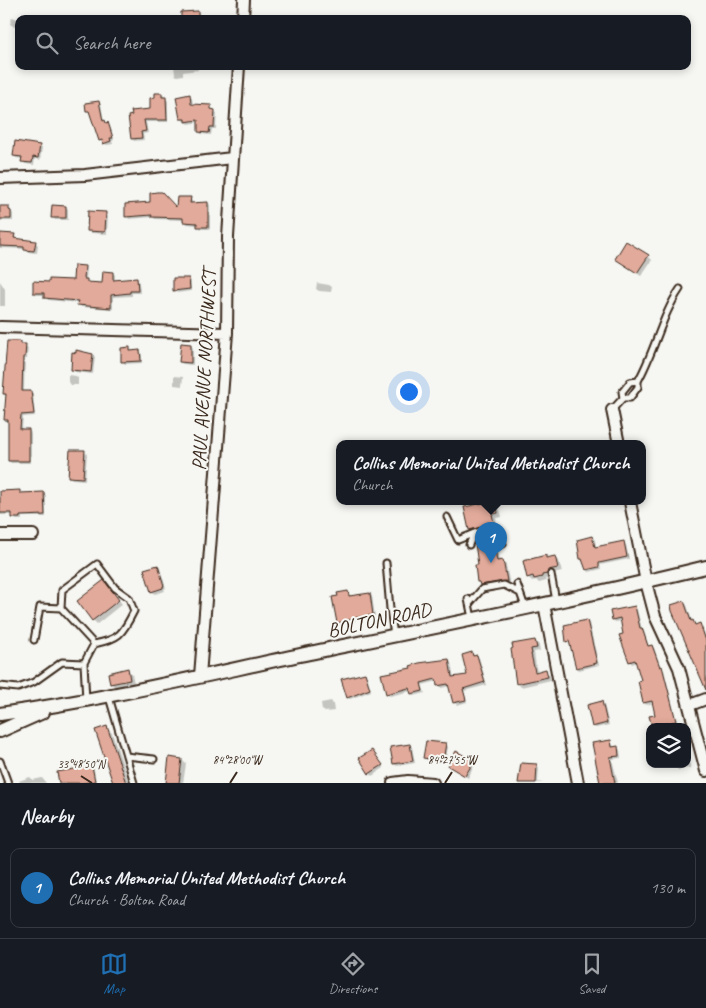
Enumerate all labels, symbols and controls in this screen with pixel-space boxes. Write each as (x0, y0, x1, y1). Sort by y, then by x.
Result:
search box (15, 15, 691, 70)
icon: search (33, 29, 61, 57)
text: Search here (73, 31, 150, 55)
street label: PAUL AVENUE NORTHWEST (186, 264, 222, 471)
your location (396, 379, 422, 405)
popup (336, 440, 646, 505)
text: Collins Memorial United Methodist Church (352, 451, 630, 475)
text: Church (352, 475, 392, 495)
pin: 1 (475, 522, 507, 563)
street label: BOLTON ROAD (325, 596, 435, 643)
map controls (646, 723, 691, 768)
button: layers (646, 723, 691, 768)
text: 84°28'00"W (213, 752, 264, 768)
text: 84°27'55"W (428, 752, 479, 768)
text: 33°48'50"N (57, 756, 106, 772)
text: Nearby (20, 803, 73, 829)
text: Collins Memorial United Methodist Church (68, 866, 345, 890)
text: 1 (33, 878, 41, 898)
text: 130 m (651, 878, 685, 898)
text: Church · Bolton Road (68, 890, 185, 910)
tab: Map (100, 950, 128, 997)
tab: Directions (329, 950, 377, 997)
tab: Saved (578, 950, 606, 997)

